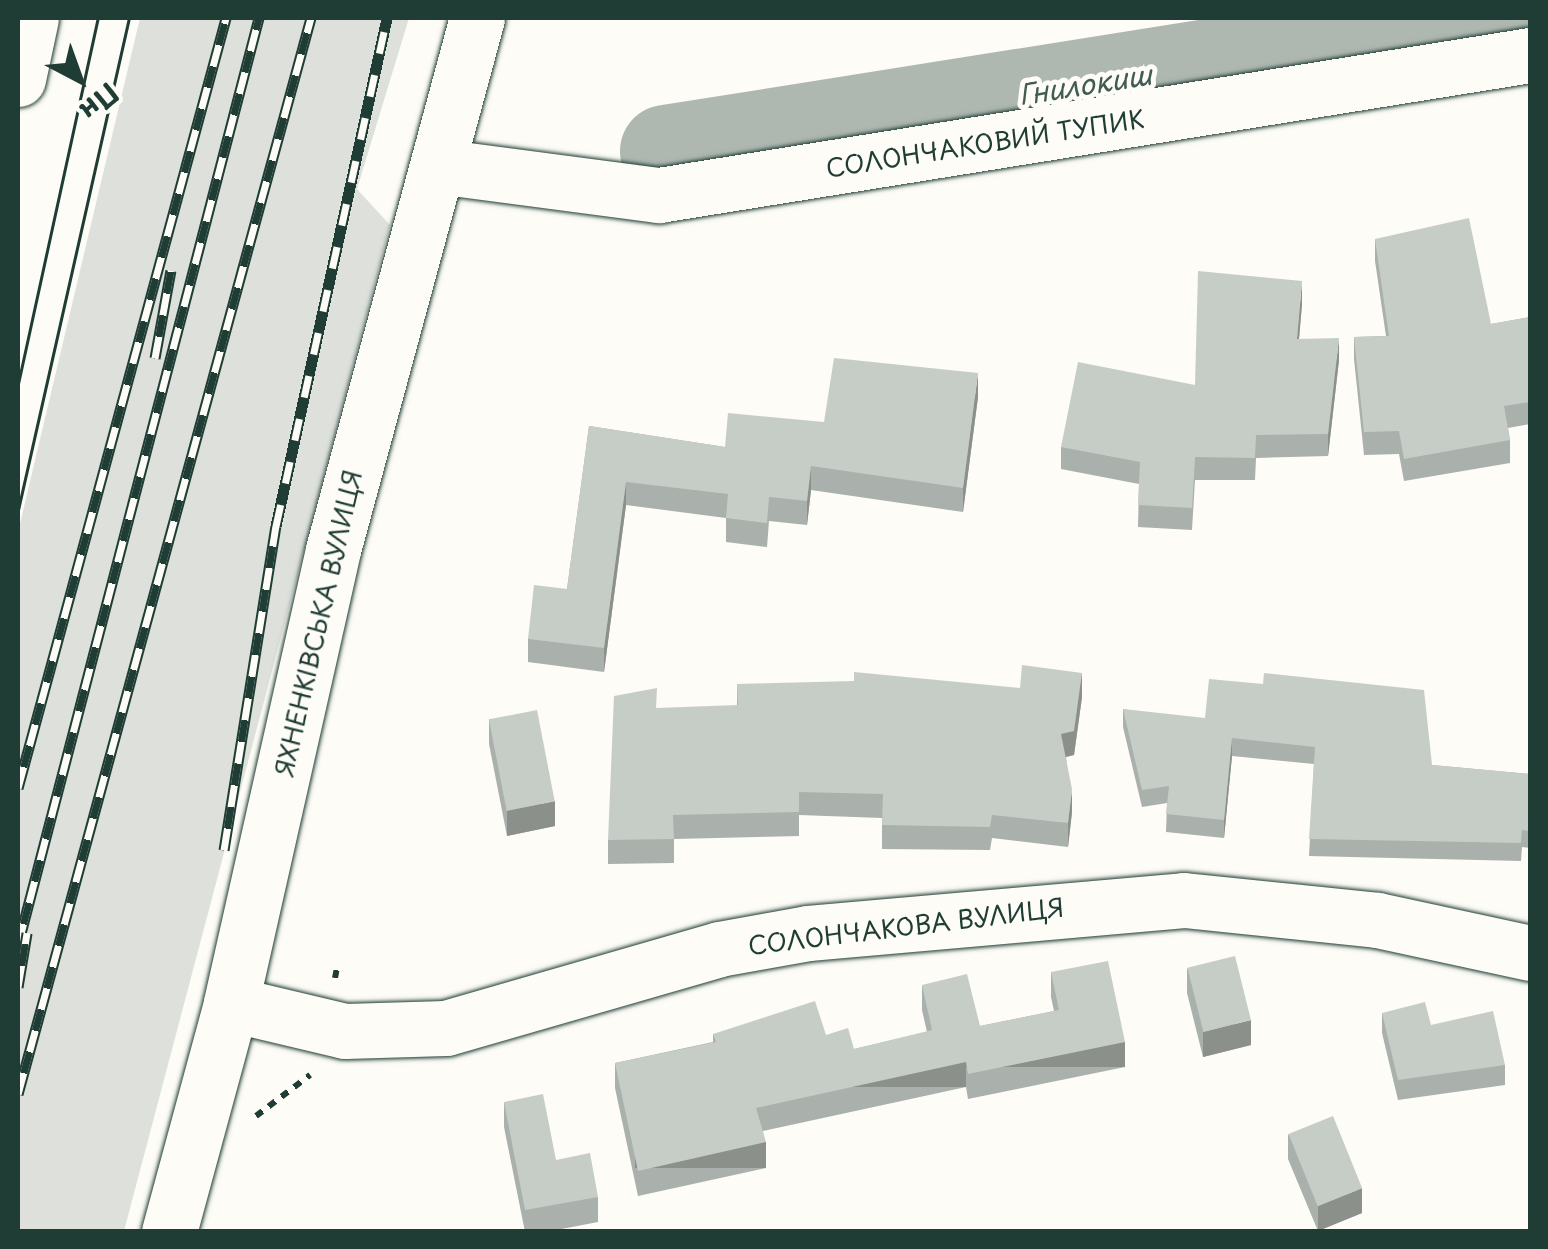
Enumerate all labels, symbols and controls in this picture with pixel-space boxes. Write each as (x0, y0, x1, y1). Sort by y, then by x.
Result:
north arrow (30, 30, 130, 130)
water label: Гнилокиш (1016, 57, 1154, 111)
text: Пн (71, 73, 129, 133)
street label: СОЛОНЧАКОВИЙ ТУПИК (824, 103, 1146, 183)
street label: ЯХНЕНКІВСЬКА ВУЛИЦЯ (268, 468, 368, 778)
street label: СОЛОНЧАКОВА ВУЛИЦЯ (746, 892, 1066, 960)

